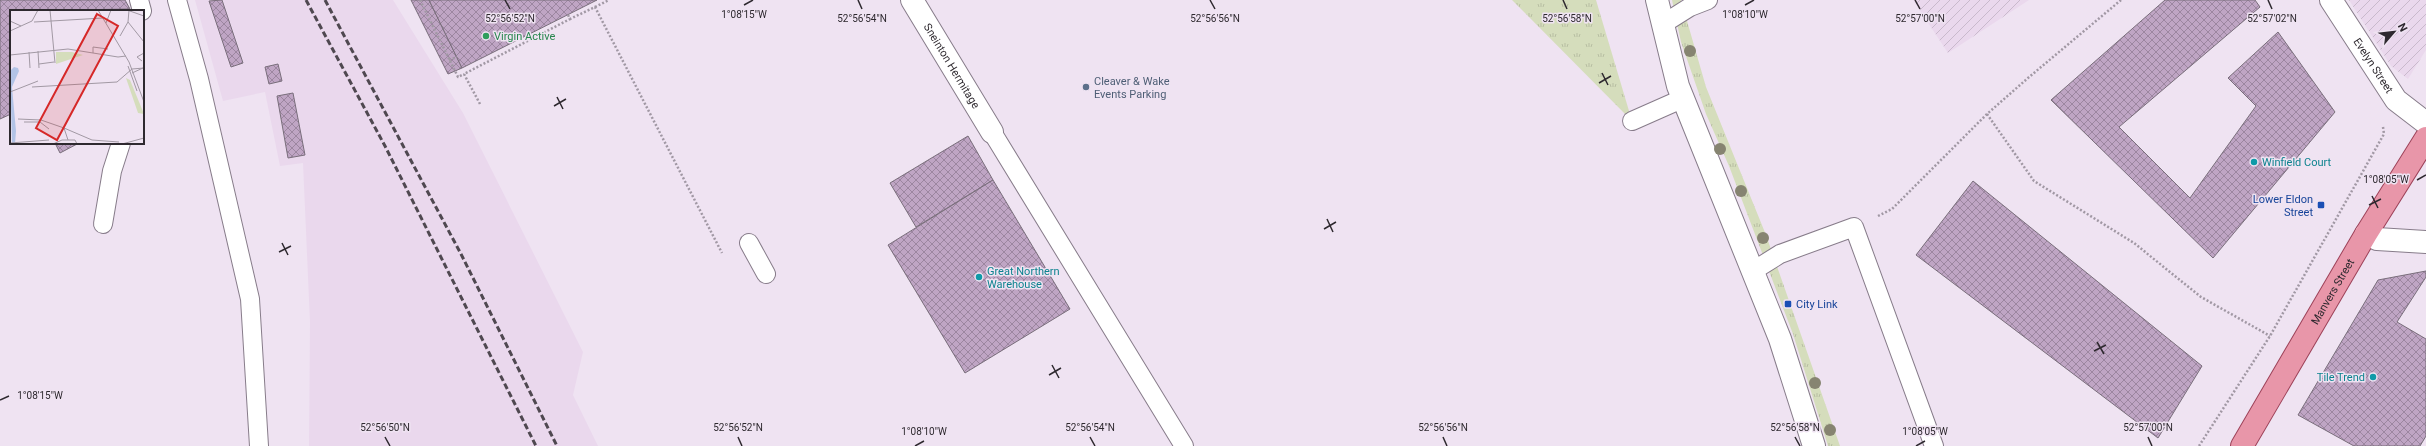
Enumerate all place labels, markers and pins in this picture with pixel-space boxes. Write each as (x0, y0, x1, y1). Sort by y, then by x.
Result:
place label: Virgin Active (494, 30, 555, 43)
marker: Virgin Active (481, 31, 491, 41)
place label: Cleaver & Wake Events Parking (1094, 75, 1170, 101)
marker: Cleaver & Wake Events Parking (1081, 82, 1091, 92)
place label: Winfield Court (2262, 156, 2332, 169)
marker: Winfield Court (2249, 157, 2259, 167)
place label: Lower Eldon Street (2253, 193, 2313, 219)
marker: Lower Eldon Street (2316, 200, 2326, 210)
place label: Great Northern Warehouse (987, 265, 1060, 291)
marker: Great Northern Warehouse (974, 272, 984, 282)
place label: City Link (1796, 298, 1838, 311)
marker: City Link (1783, 299, 1793, 309)
place label: Tile Trend (2317, 371, 2365, 384)
marker: Tile Trend (2368, 372, 2378, 382)

